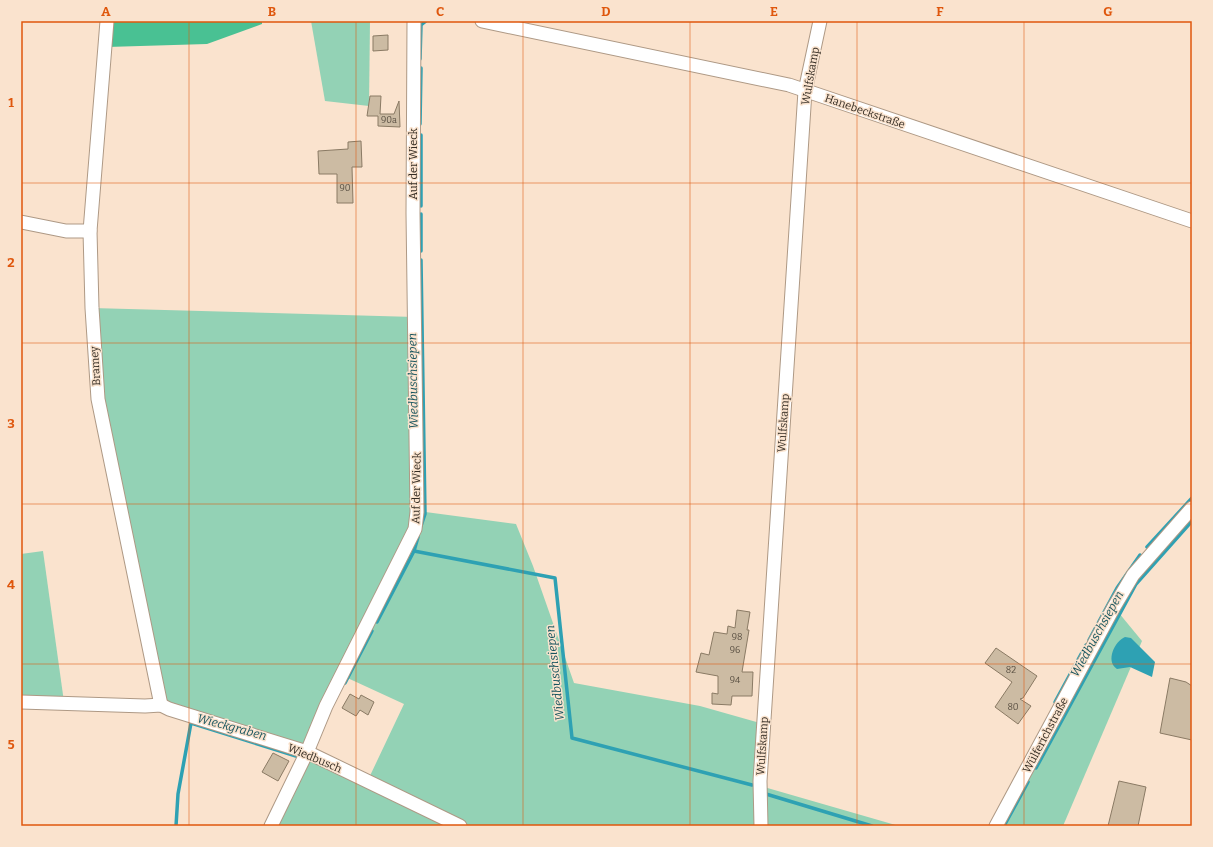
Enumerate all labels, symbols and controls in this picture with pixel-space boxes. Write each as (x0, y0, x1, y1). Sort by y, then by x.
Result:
text: A (101, 4, 111, 19)
text: B (268, 4, 276, 19)
text: C (436, 4, 444, 19)
text: D (601, 4, 611, 19)
text: E (770, 4, 778, 19)
text: F (936, 4, 944, 19)
text: G (1103, 4, 1113, 19)
street label: Wulfskamp (799, 46, 822, 106)
street label: Hanebeckstraße (823, 92, 907, 131)
text: 1 (8, 95, 14, 110)
house number: 90a (381, 115, 397, 125)
street label: Auf der Wieck (407, 127, 420, 200)
house number: 90 (339, 183, 351, 193)
text: 2 (7, 255, 15, 270)
water label: Wiedbuschsiepen (405, 333, 421, 429)
street label: Bramey (88, 346, 103, 386)
street label: Wulfskamp (775, 393, 792, 453)
text: 3 (7, 416, 15, 431)
street label: Auf der Wieck (409, 451, 424, 524)
text: 4 (7, 577, 15, 592)
water label: Wiedbuschsiepen (1068, 589, 1126, 679)
water label: Wiedbuschsiepen (543, 625, 567, 721)
house number: 98 (732, 632, 742, 642)
house number: 96 (730, 645, 740, 655)
house number: 82 (1006, 665, 1016, 675)
house number: 94 (730, 675, 741, 685)
street label: Wülferichstraße (1020, 695, 1071, 775)
house number: 80 (1007, 702, 1019, 712)
water label: Wieckgraben (196, 711, 268, 743)
street label: Wulfskamp (754, 716, 771, 776)
text: 5 (7, 737, 15, 752)
street label: Wiedbusch (286, 741, 344, 776)

